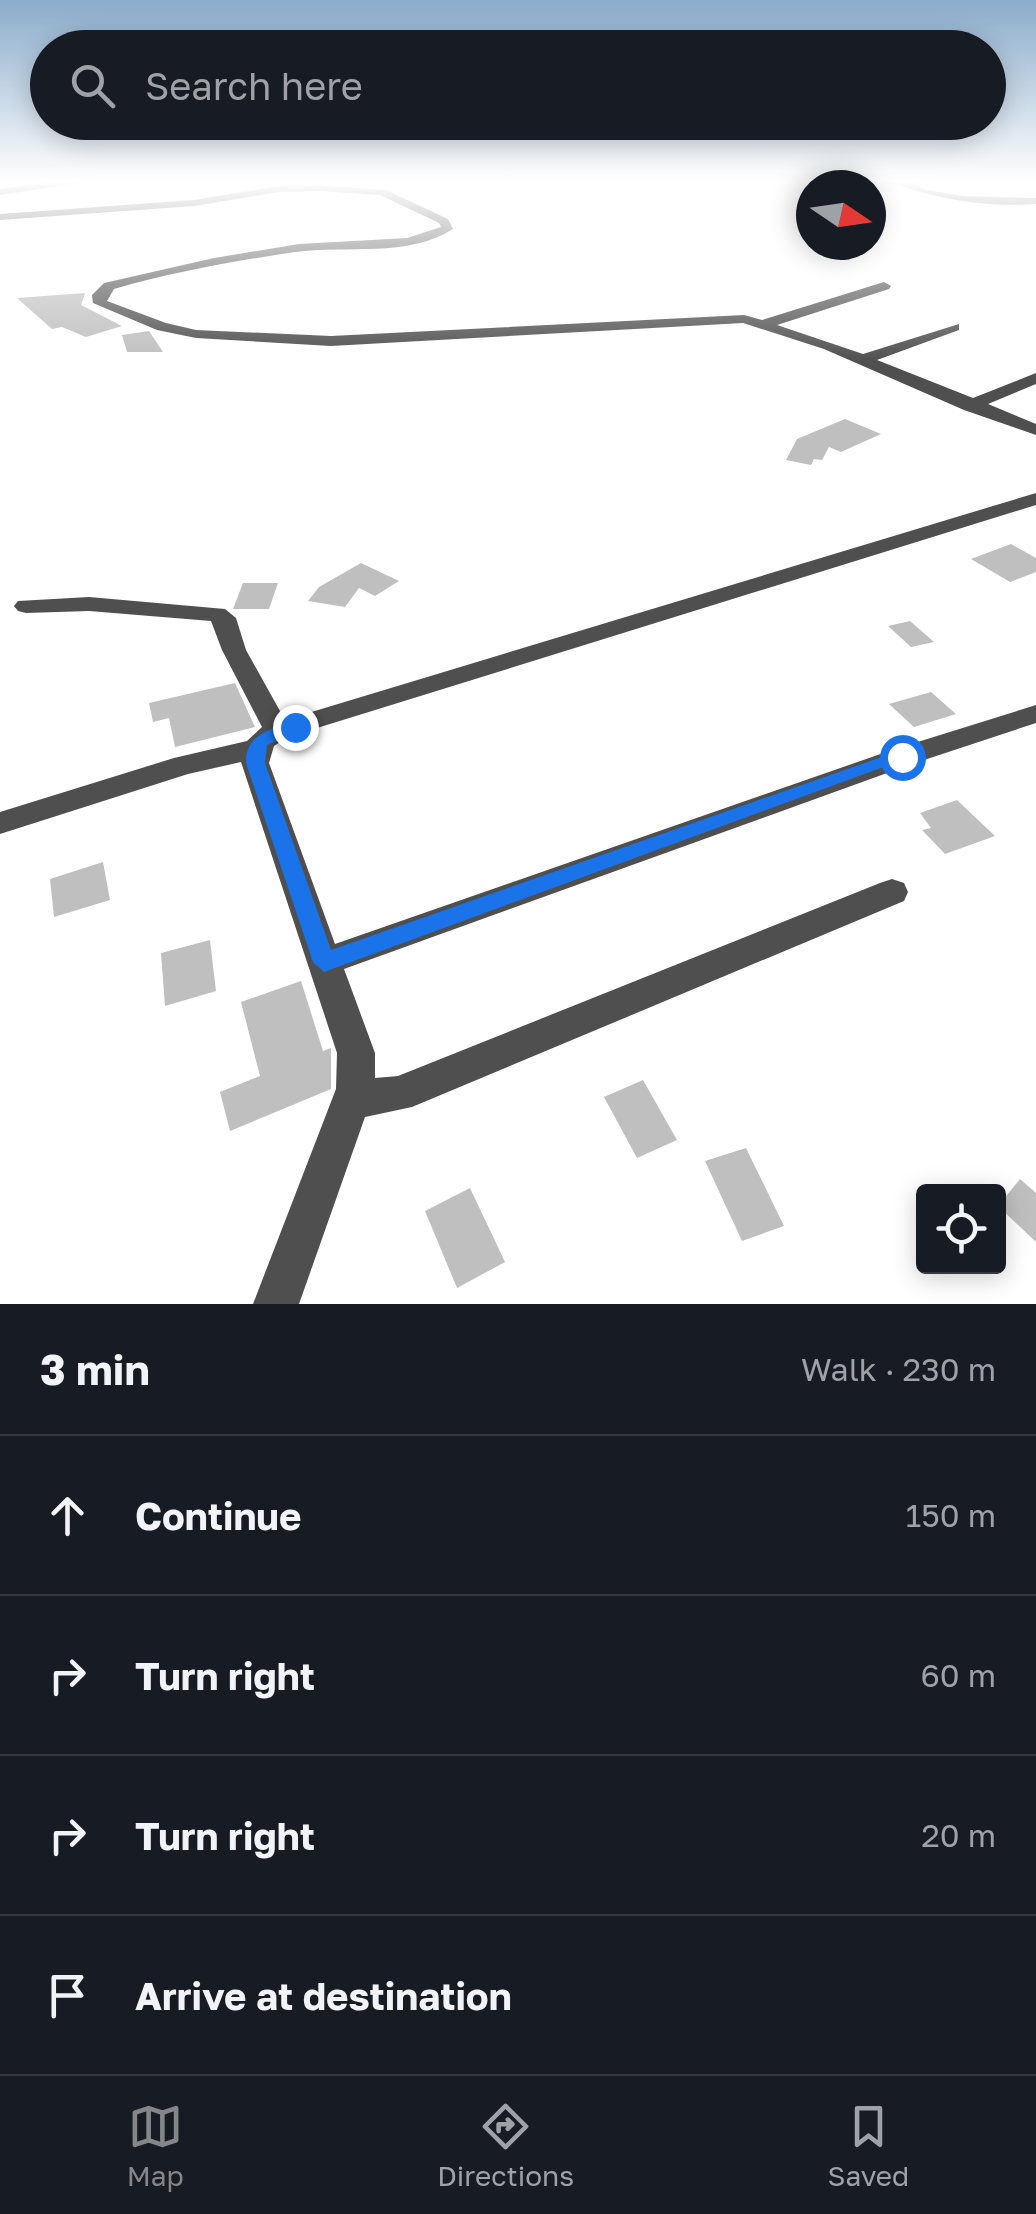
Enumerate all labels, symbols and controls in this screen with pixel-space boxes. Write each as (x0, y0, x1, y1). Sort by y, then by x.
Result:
search box (30, 30, 1006, 140)
icon: search (65, 58, 120, 113)
text: Search here (145, 63, 363, 108)
north arrow (796, 170, 886, 260)
route end (273, 705, 319, 751)
route start (880, 735, 926, 781)
map controls (916, 1184, 1006, 1274)
button: locate (916, 1184, 1006, 1274)
text: 3 min (40, 1344, 150, 1394)
text: Walk · 230 m (801, 1350, 996, 1388)
icon: ahead (40, 1488, 95, 1543)
text: Continue (135, 1493, 301, 1538)
text: 150 m (906, 1496, 996, 1534)
icon: right (40, 1648, 95, 1703)
text: Turn right (135, 1653, 315, 1698)
text: 60 m (920, 1656, 996, 1694)
icon: right (40, 1808, 95, 1863)
text: Turn right (135, 1813, 315, 1858)
text: 20 m (921, 1816, 996, 1854)
icon: arrive (40, 1968, 95, 2023)
text: Arrive at destination (135, 1973, 512, 2018)
tab: Map (127, 2099, 184, 2192)
tab: Directions (437, 2099, 574, 2192)
tab: Saved (827, 2099, 909, 2192)

